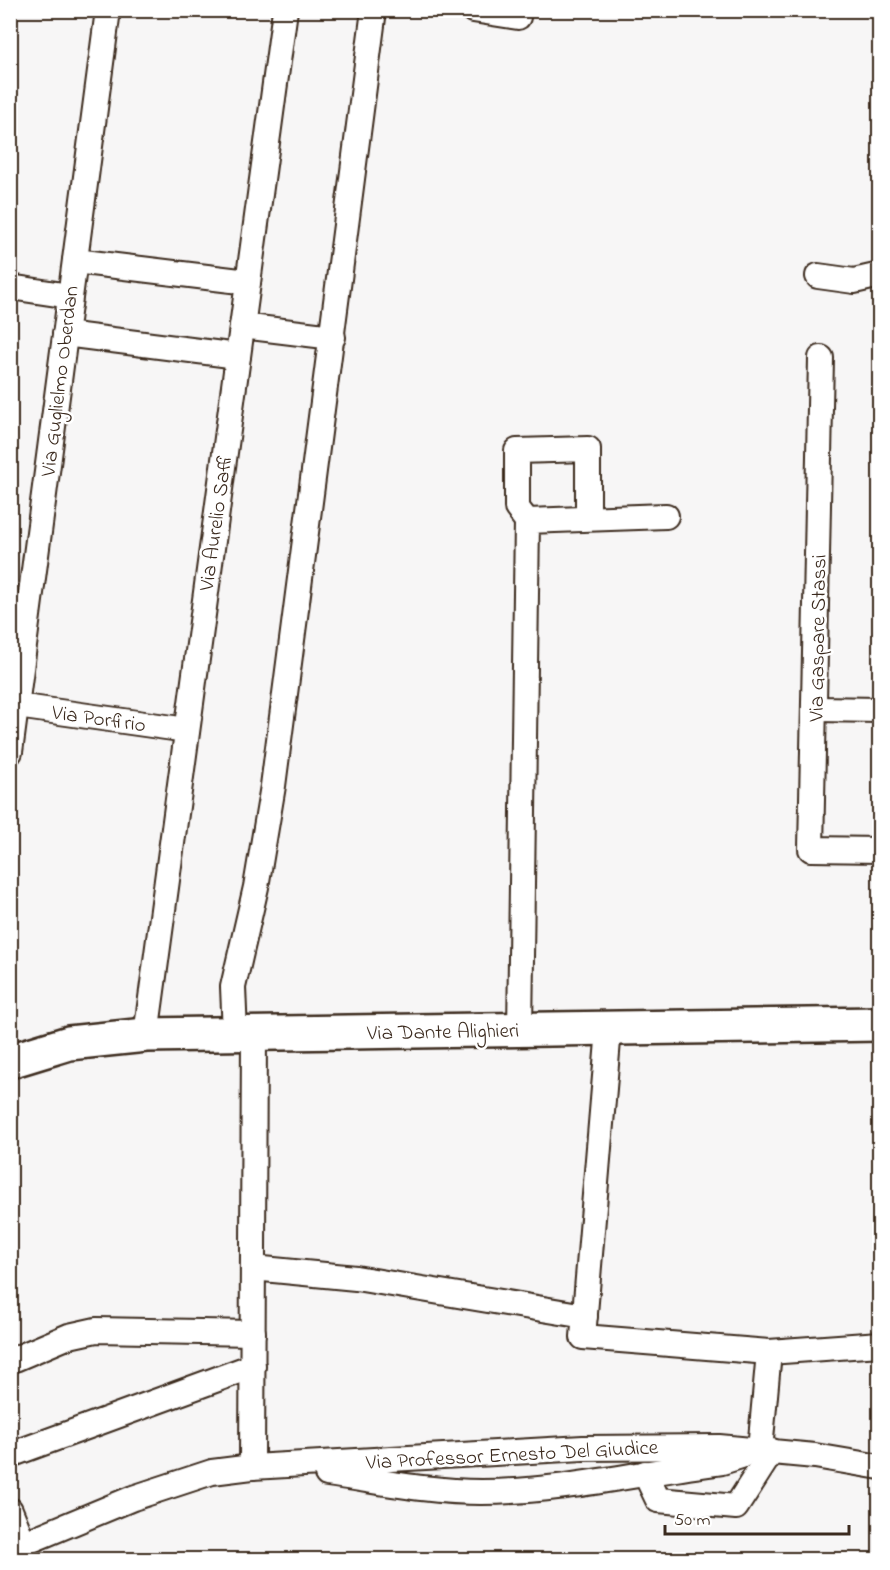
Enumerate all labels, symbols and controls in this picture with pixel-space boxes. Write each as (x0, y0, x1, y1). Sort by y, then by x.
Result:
street label: Via Guglielmo Oberdan (34, 284, 90, 480)
street label: Via Aurelio Saffi (192, 454, 241, 594)
street label: Via Gaspare Stassi (803, 554, 835, 723)
street label: Via Porfirio (49, 698, 148, 741)
street label: Via Dante Alighieri (366, 1017, 520, 1051)
street label: Via Professor Ernesto Del Giudice (364, 1433, 660, 1479)
scale bar (665, 1498, 850, 1536)
text: 50 m (674, 1508, 711, 1534)

